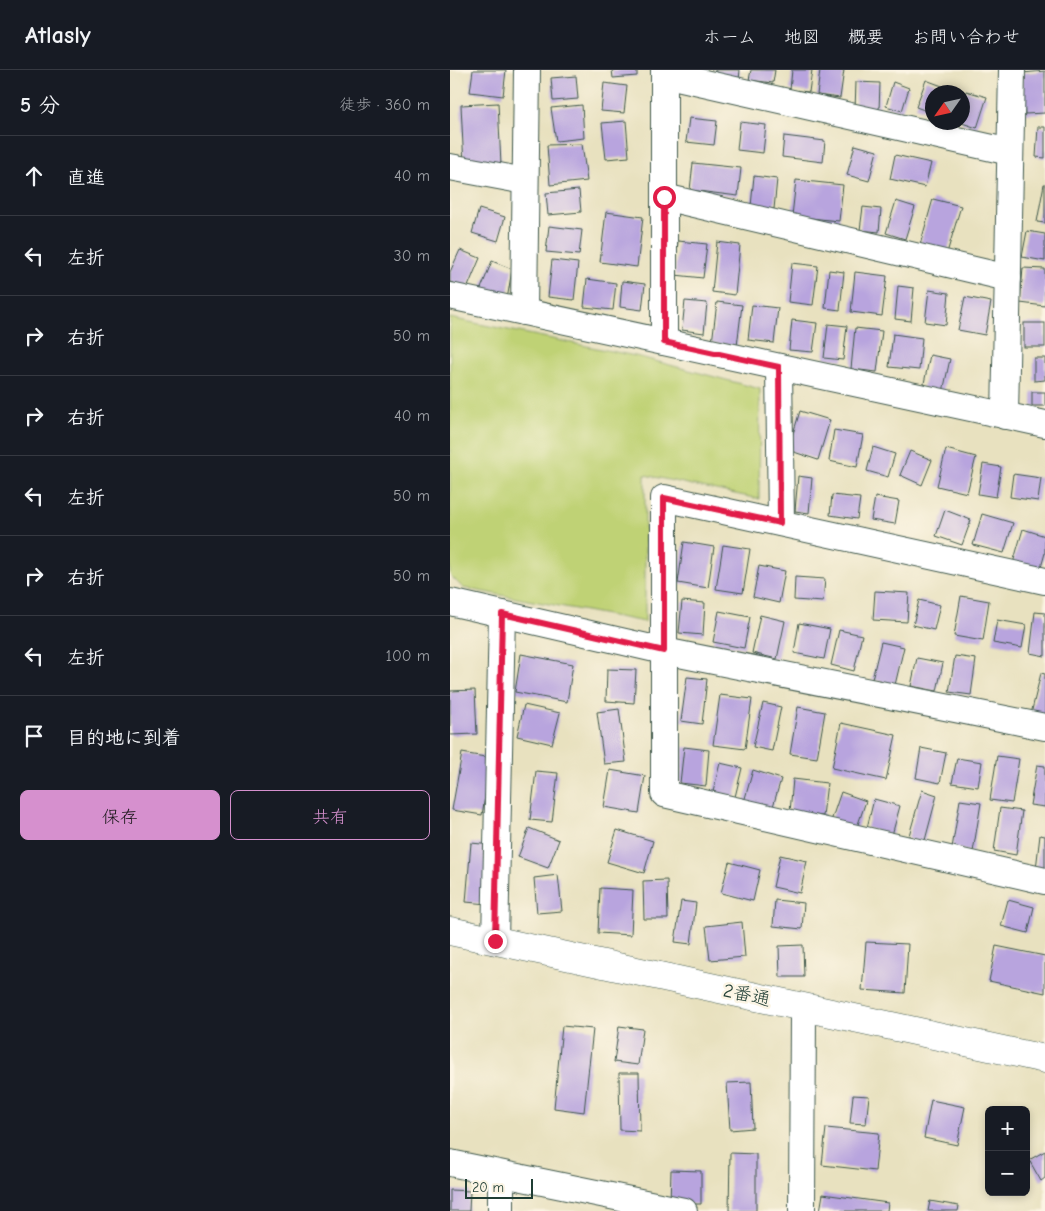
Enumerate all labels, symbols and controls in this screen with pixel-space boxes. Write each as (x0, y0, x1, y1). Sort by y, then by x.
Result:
text: Atlasly (25, 21, 91, 49)
text: ホーム (703, 27, 756, 48)
text: 地図 (784, 27, 820, 48)
text: 概要 (848, 27, 884, 48)
text: お問い合わせ (912, 27, 1020, 48)
north arrow (925, 85, 970, 130)
text: 5 分 (20, 93, 60, 117)
text: 徒歩 · 360 m (339, 96, 430, 114)
icon: ahead (20, 162, 48, 190)
text: 直進 (67, 167, 105, 189)
text: 40 m (394, 167, 430, 185)
route start (653, 186, 676, 209)
icon: left (20, 242, 48, 270)
text: 左折 (67, 247, 105, 269)
text: 30 m (394, 247, 430, 265)
icon: right (20, 322, 48, 350)
text: 右折 (67, 327, 105, 349)
text: 50 m (393, 327, 430, 345)
icon: right (20, 402, 48, 430)
text: 右折 (67, 407, 105, 429)
text: 40 m (394, 407, 430, 425)
icon: left (20, 482, 48, 510)
text: 左折 (67, 487, 105, 509)
text: 50 m (393, 487, 430, 505)
icon: right (20, 562, 48, 590)
text: 右折 (67, 567, 105, 589)
text: 50 m (393, 567, 430, 585)
icon: left (20, 642, 48, 670)
text: 左折 (67, 647, 105, 669)
text: 100 m (386, 647, 430, 665)
icon: arrive (20, 722, 48, 750)
text: 目的地に到着 (67, 727, 181, 749)
button: 保存 (20, 790, 220, 840)
button: 共有 (230, 790, 430, 840)
route end (484, 930, 507, 953)
street label: 2番通 (721, 979, 773, 1011)
map controls (985, 1106, 1030, 1196)
button: + (985, 1106, 1030, 1151)
button: − (985, 1151, 1030, 1196)
scale bar (465, 1176, 532, 1199)
text: 20 m (472, 1179, 504, 1196)

